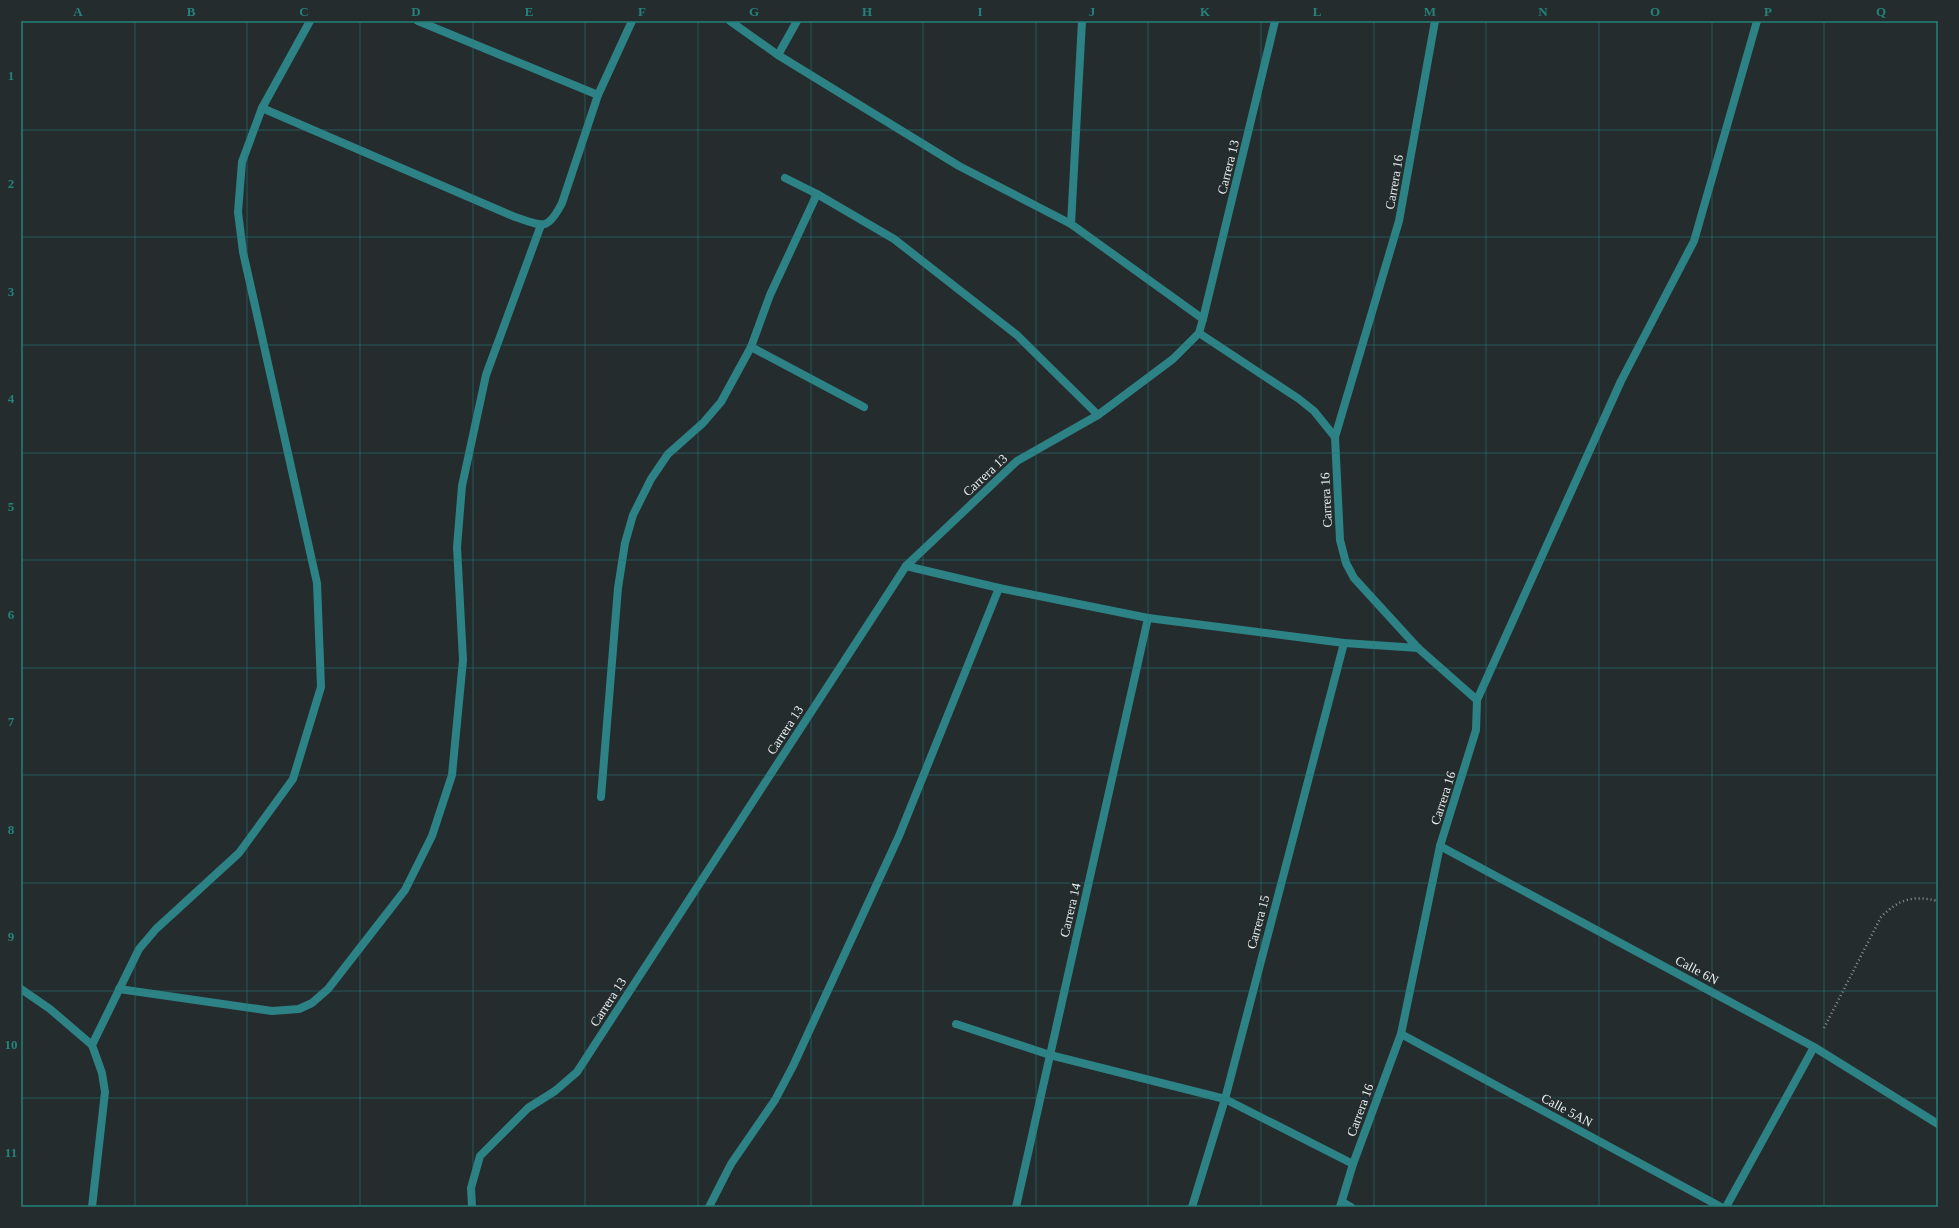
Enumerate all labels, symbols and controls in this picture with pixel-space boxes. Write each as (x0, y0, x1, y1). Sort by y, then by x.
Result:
text: A (73, 4, 83, 19)
text: B (187, 4, 196, 19)
text: C (299, 4, 309, 19)
text: D (411, 4, 421, 19)
text: E (525, 4, 533, 19)
text: F (638, 4, 646, 19)
text: G (749, 4, 759, 19)
text: H (862, 4, 872, 19)
text: I (977, 4, 983, 19)
text: J (1089, 4, 1096, 19)
text: K (1200, 4, 1211, 19)
text: L (1313, 4, 1322, 19)
text: M (1424, 4, 1436, 19)
text: N (1538, 4, 1548, 19)
text: O (1650, 4, 1660, 19)
text: P (1764, 4, 1772, 19)
text: Q (1876, 4, 1886, 19)
text: 1 (8, 68, 14, 83)
street label: Carrera 13 (1214, 138, 1242, 196)
street label: Carrera 16 (1382, 153, 1406, 210)
text: 2 (8, 176, 14, 191)
text: 3 (8, 284, 15, 299)
text: 4 (8, 391, 15, 406)
street label: Carrera 13 (960, 451, 1010, 499)
street label: Carrera 16 (1317, 472, 1335, 528)
text: 5 (8, 499, 15, 514)
text: 6 (8, 607, 15, 622)
street label: Carrera 13 (764, 703, 806, 757)
text: 7 (8, 714, 15, 729)
street label: Carrera 16 (1427, 769, 1459, 827)
text: 8 (8, 822, 15, 837)
street label: Carrera 14 (1056, 881, 1084, 939)
street label: Carrera 15 (1244, 893, 1272, 951)
text: 9 (8, 929, 15, 944)
street label: Calle 6N (1673, 952, 1722, 988)
street label: Carrera 13 (587, 975, 629, 1029)
text: 10 (5, 1037, 18, 1052)
street label: Carrera 16 (1344, 1081, 1377, 1139)
street label: Calle 5AN (1539, 1090, 1596, 1130)
text: 11 (5, 1145, 17, 1160)

